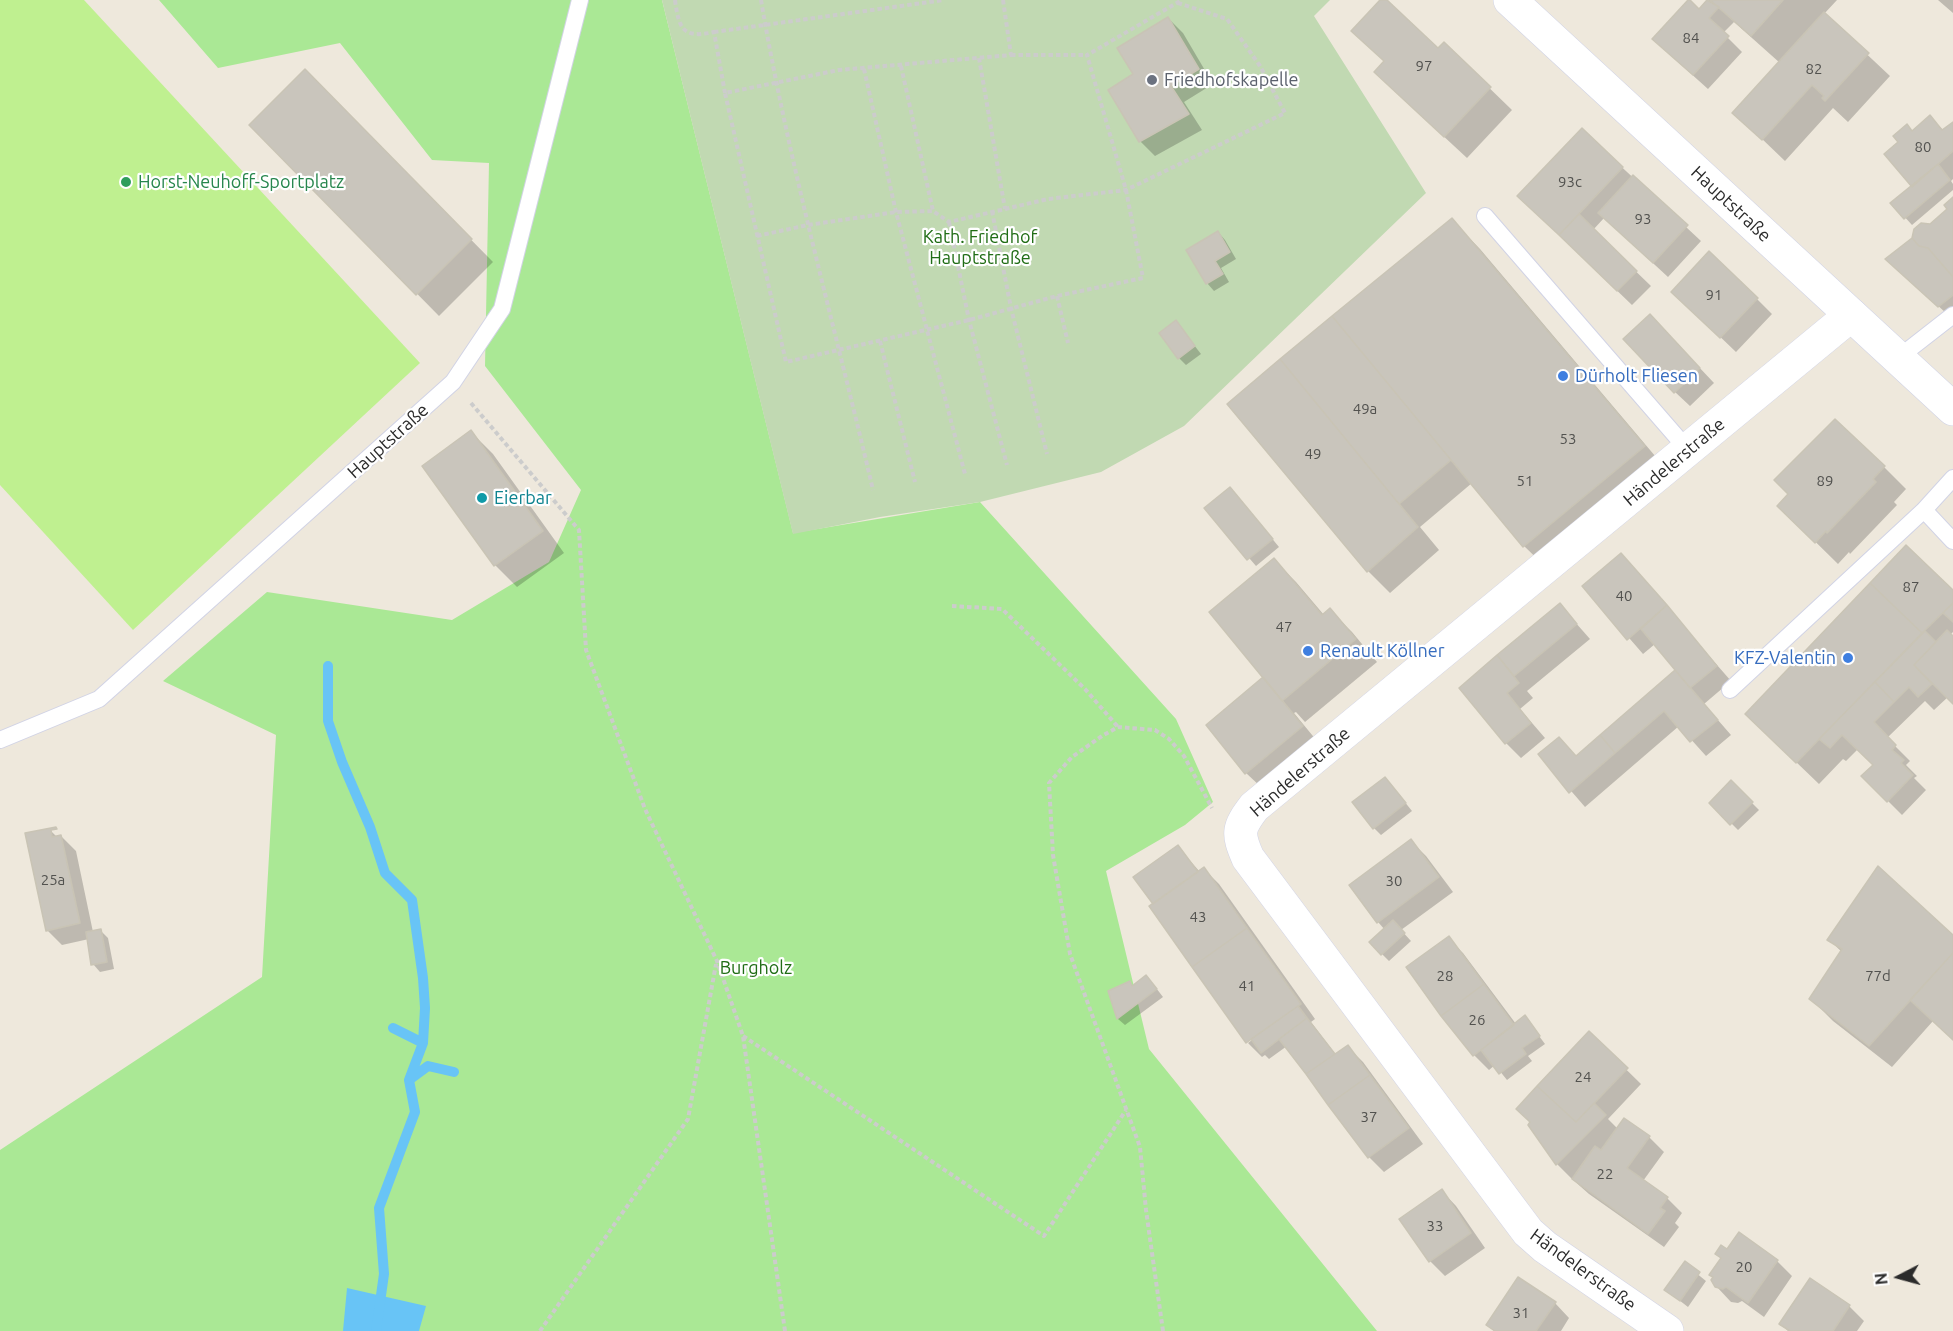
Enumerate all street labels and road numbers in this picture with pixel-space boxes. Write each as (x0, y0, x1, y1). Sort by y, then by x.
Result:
street label: Hauptstraße (1687, 162, 1775, 246)
street label: Hauptstraße (343, 399, 433, 483)
street label: Händelerstraße (1619, 413, 1729, 511)
street label: Händelerstraße (1245, 723, 1355, 821)
street label: Händelerstraße (1526, 1224, 1640, 1316)

